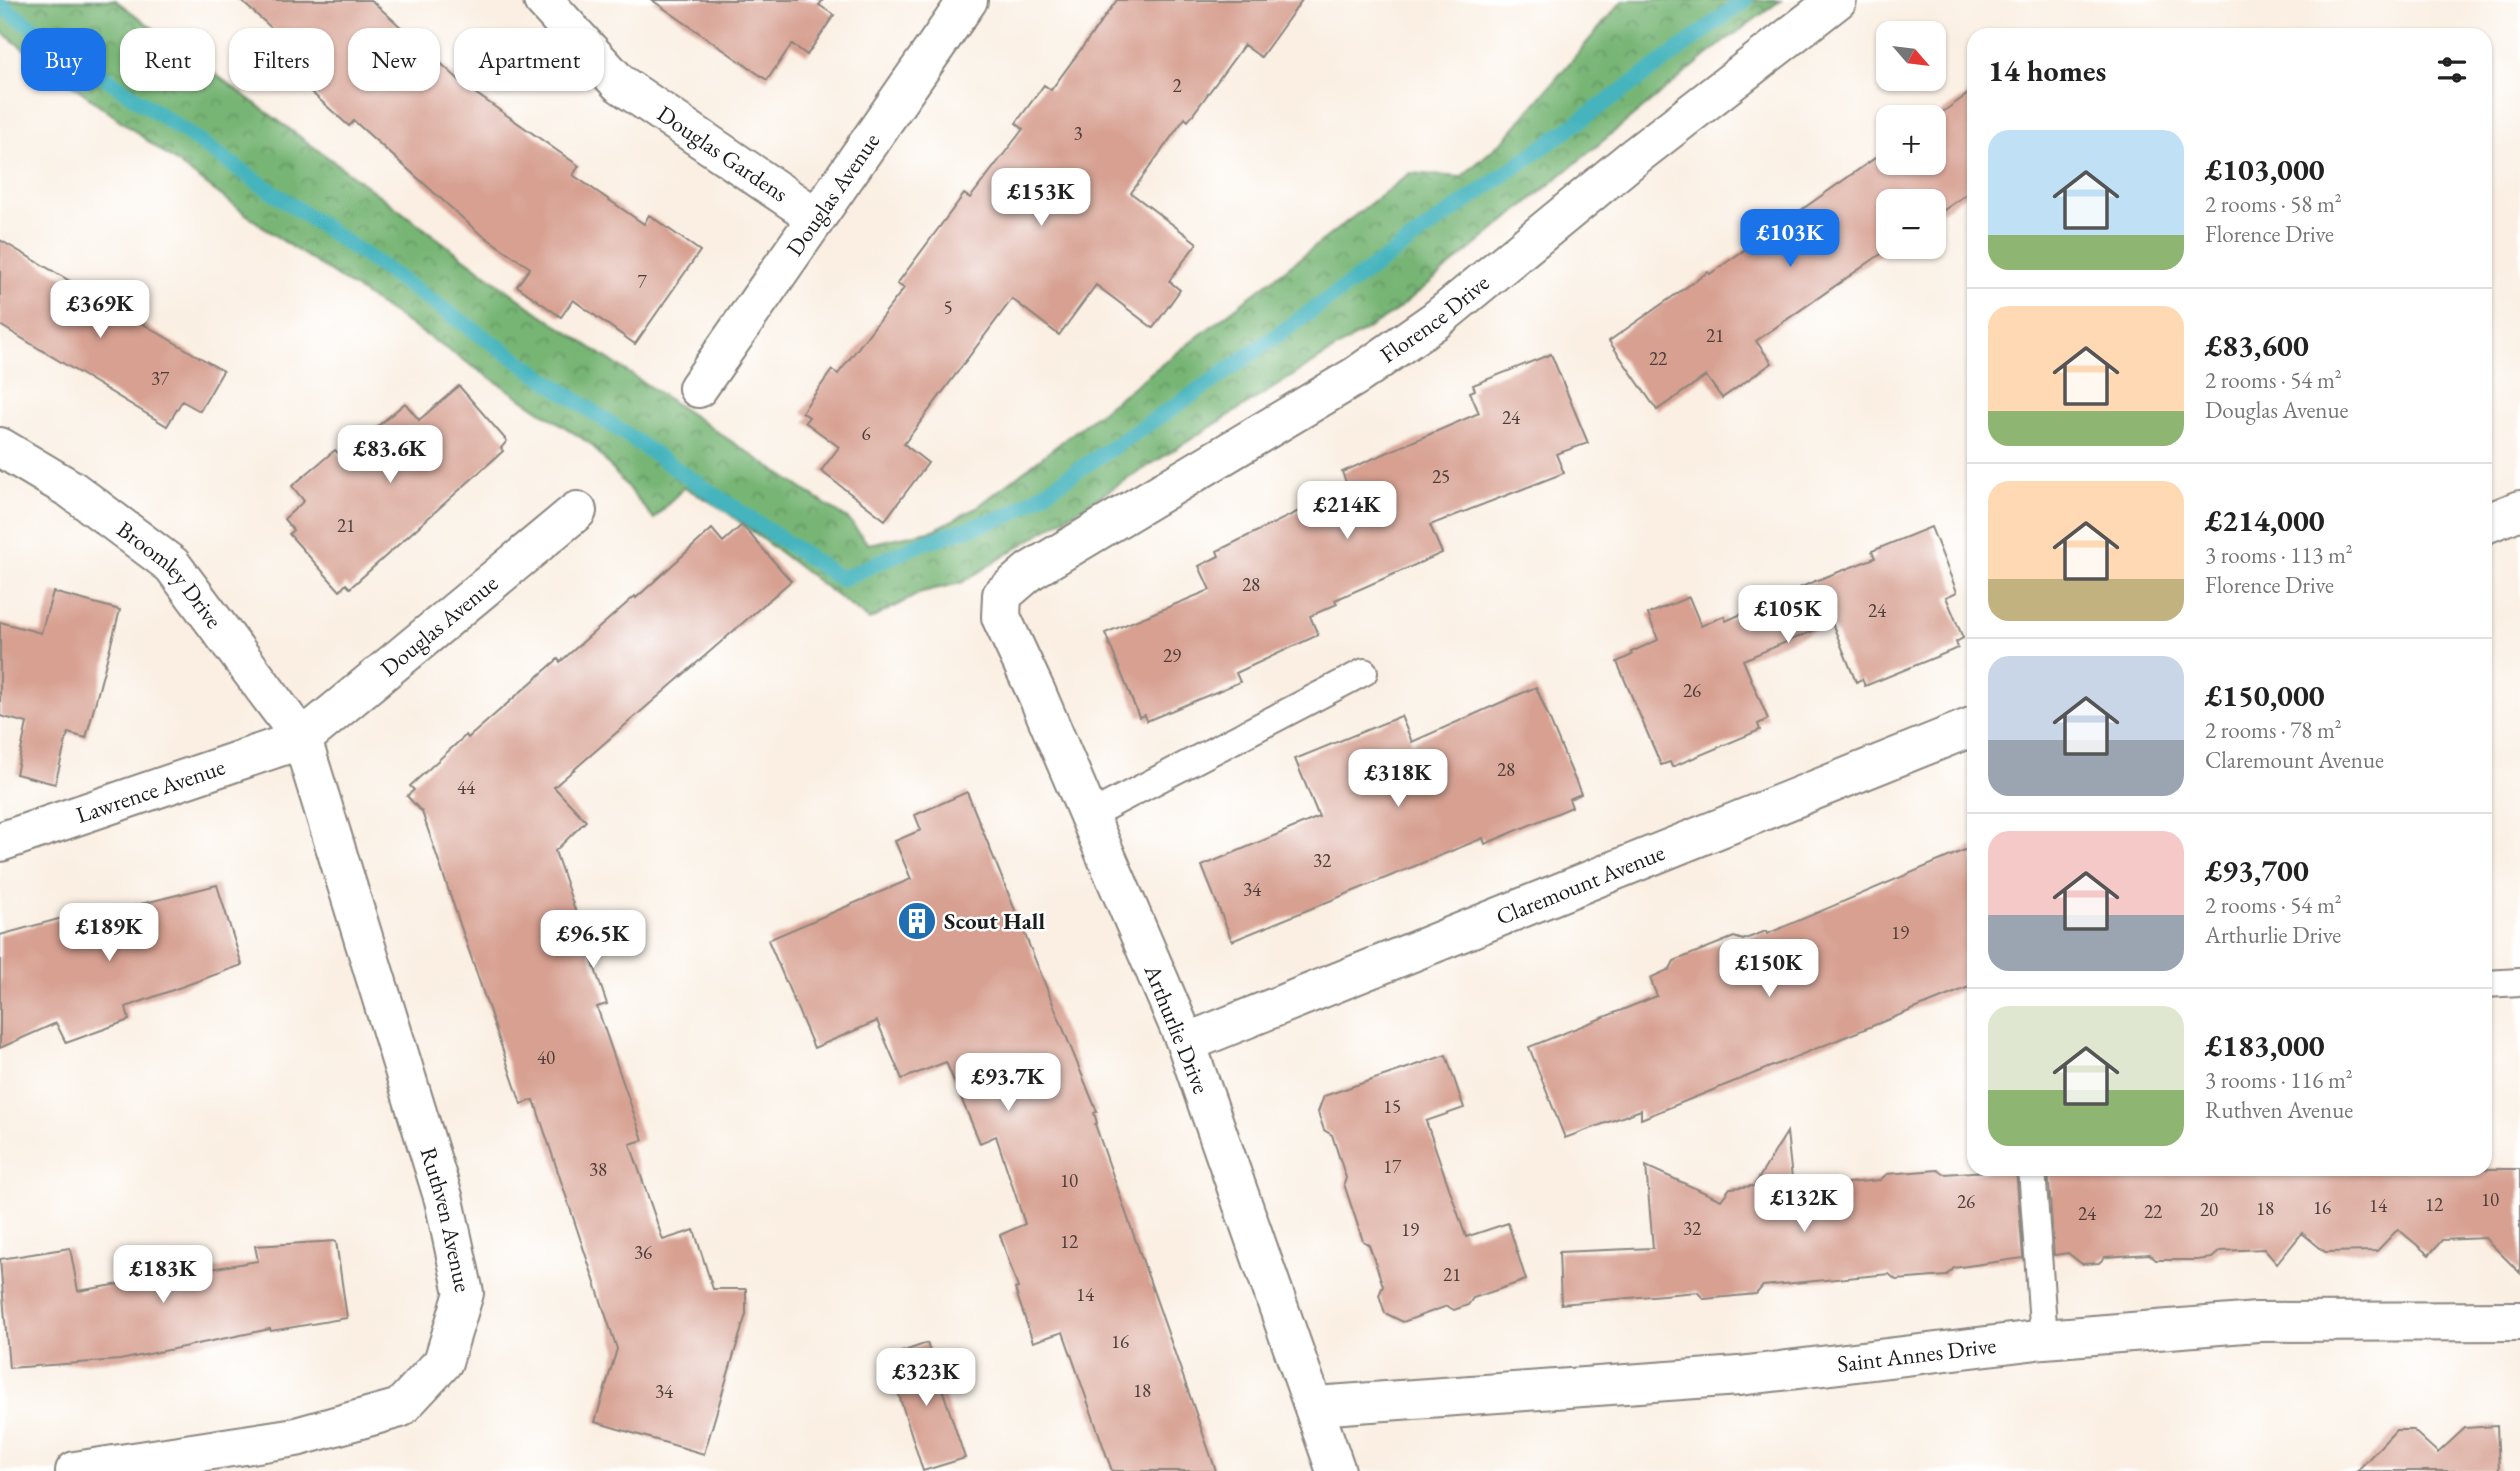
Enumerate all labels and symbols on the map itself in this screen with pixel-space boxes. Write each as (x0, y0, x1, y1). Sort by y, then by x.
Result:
north arrow (1876, 21, 1946, 91)
house number: 2 (1172, 73, 1182, 98)
street label: Douglas Gardens (652, 99, 794, 209)
house number: 3 (1073, 121, 1083, 146)
street label: Douglas Avenue (779, 127, 886, 262)
pin: £153K (992, 168, 1090, 228)
pin: £103K (1741, 210, 1839, 269)
street label: Florence Drive (1374, 268, 1495, 370)
house number: 7 (637, 269, 647, 294)
pin: £369K (51, 280, 149, 340)
house number: 5 (943, 295, 953, 320)
house number: 21 (1706, 323, 1724, 348)
house number: 22 (1649, 346, 1667, 371)
house number: 37 (151, 366, 170, 391)
house number: 24 (1502, 405, 1521, 430)
house number: 6 (861, 421, 871, 446)
pin: £83.6K (333, 426, 447, 485)
house number: 25 (1432, 464, 1450, 489)
pin: £214K (1298, 482, 1396, 541)
house number: 21 (337, 513, 355, 538)
street label: Broomley Drive (111, 514, 229, 634)
street label: Douglas Avenue (374, 568, 504, 683)
house number: 28 (1242, 572, 1260, 597)
pin: £105K (1739, 586, 1837, 645)
house number: 24 (1868, 598, 1887, 623)
house number: 29 (1163, 643, 1181, 668)
house number: 26 (1683, 678, 1701, 703)
pin: £318K (1349, 750, 1447, 809)
street label: Lawrence Avenue (72, 751, 229, 830)
house number: 28 (1497, 757, 1515, 782)
house number: 44 (457, 775, 476, 800)
street label: Claremount Avenue (1492, 837, 1669, 932)
house number: 32 (1313, 848, 1331, 873)
house number: 34 (1243, 877, 1262, 902)
building icon: Scout Hall (896, 900, 938, 942)
pin: £189K (60, 904, 158, 963)
place label: Scout Hall (944, 906, 1045, 936)
pin: £96.5K (536, 911, 650, 970)
house number: 19 (1891, 920, 1909, 945)
pin: £150K (1720, 940, 1818, 999)
street label: Arthurlie Drive (1137, 959, 1216, 1098)
house number: 40 (537, 1045, 555, 1070)
pin: £93.7K (951, 1054, 1065, 1113)
house number: 15 (1383, 1094, 1401, 1119)
street label: Ruthven Avenue (414, 1143, 478, 1295)
house number: 17 (1383, 1154, 1402, 1179)
house number: 38 (589, 1157, 607, 1182)
house number: 10 (1060, 1168, 1078, 1193)
pin: £132K (1755, 1174, 1853, 1234)
house number: 10 (2481, 1187, 2499, 1212)
house number: 26 (1957, 1189, 1975, 1214)
house number: 12 (2425, 1192, 2443, 1217)
house number: 14 (2369, 1193, 2388, 1218)
house number: 16 (2313, 1195, 2331, 1220)
house number: 18 (2256, 1196, 2274, 1221)
house number: 20 (2200, 1197, 2218, 1222)
house number: 22 (2144, 1199, 2162, 1224)
house number: 24 (2078, 1201, 2097, 1226)
house number: 32 (1683, 1216, 1701, 1241)
house number: 19 (1401, 1217, 1419, 1242)
house number: 12 (1060, 1229, 1078, 1254)
house number: 36 (634, 1240, 652, 1265)
pin: £183K (114, 1246, 212, 1305)
house number: 21 (1443, 1262, 1461, 1287)
house number: 14 (1076, 1282, 1095, 1307)
house number: 16 (1111, 1329, 1129, 1354)
street label: Saint Annes Drive (1835, 1330, 1998, 1379)
pin: £323K (877, 1348, 975, 1408)
house number: 18 (1133, 1378, 1151, 1403)
house number: 34 (655, 1379, 674, 1404)

